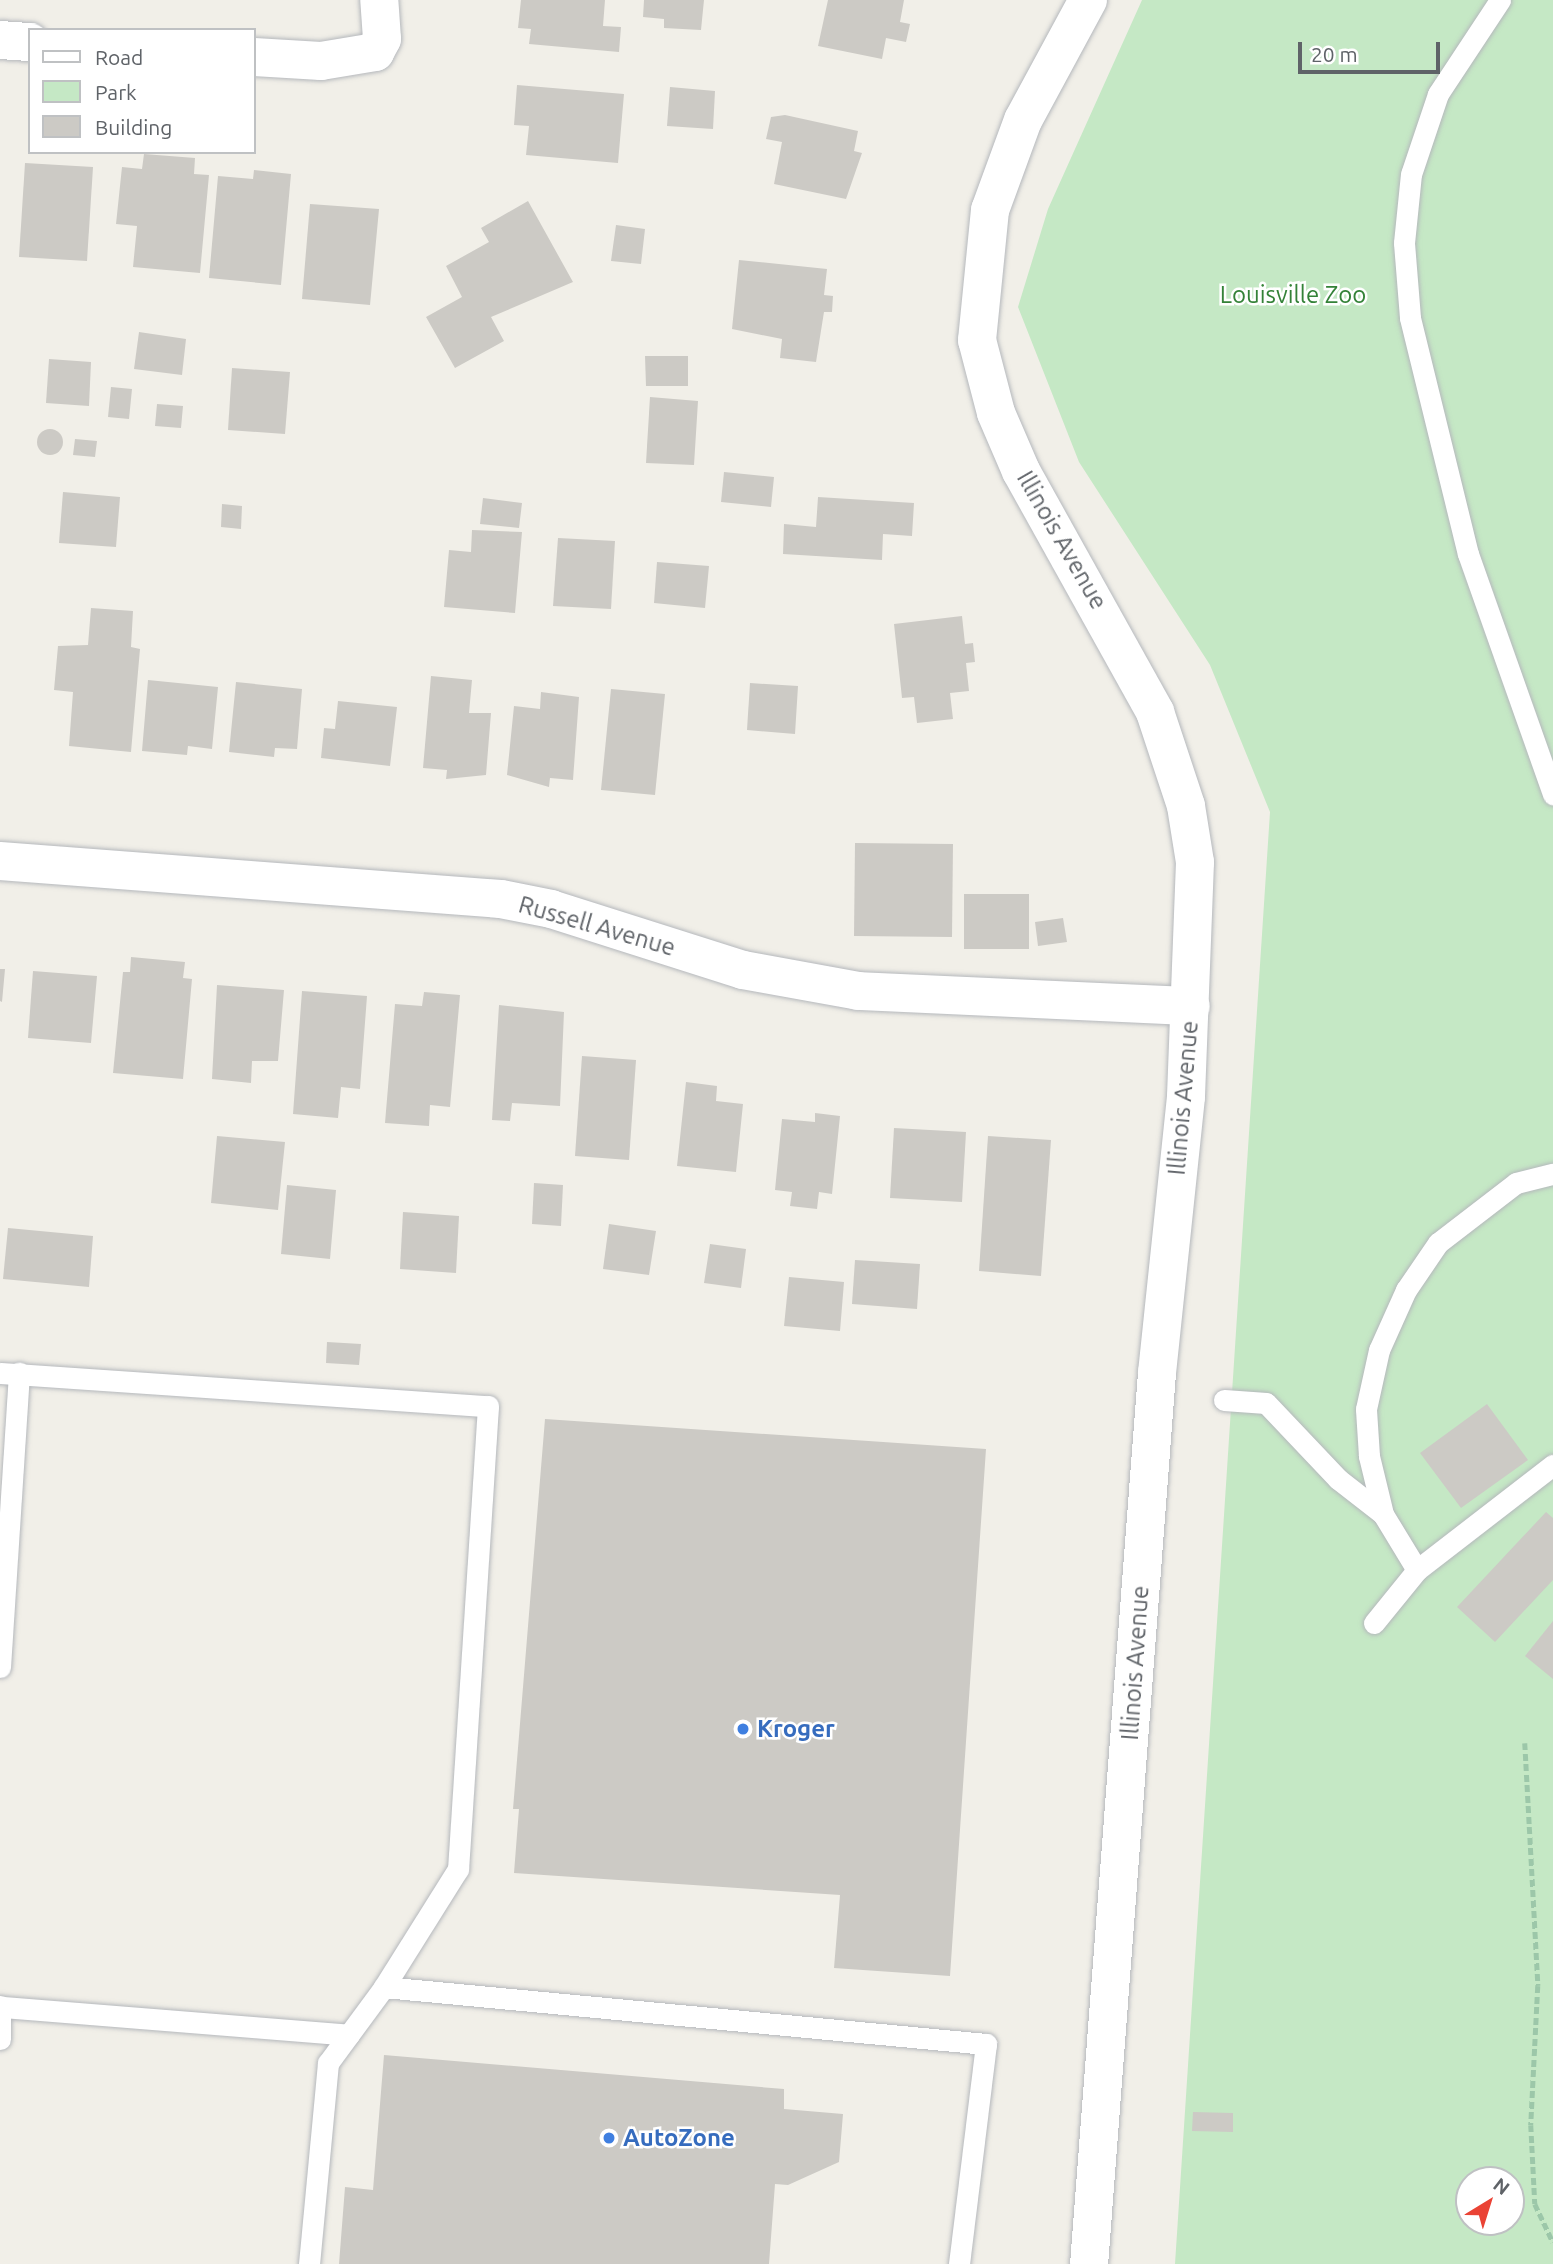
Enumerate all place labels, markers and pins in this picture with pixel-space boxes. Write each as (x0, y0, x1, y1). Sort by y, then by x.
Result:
place label: Kroger (757, 1715, 835, 1743)
marker: Kroger (735, 1721, 751, 1737)
place label: AutoZone (623, 2124, 735, 2152)
marker: AutoZone (601, 2130, 617, 2146)

